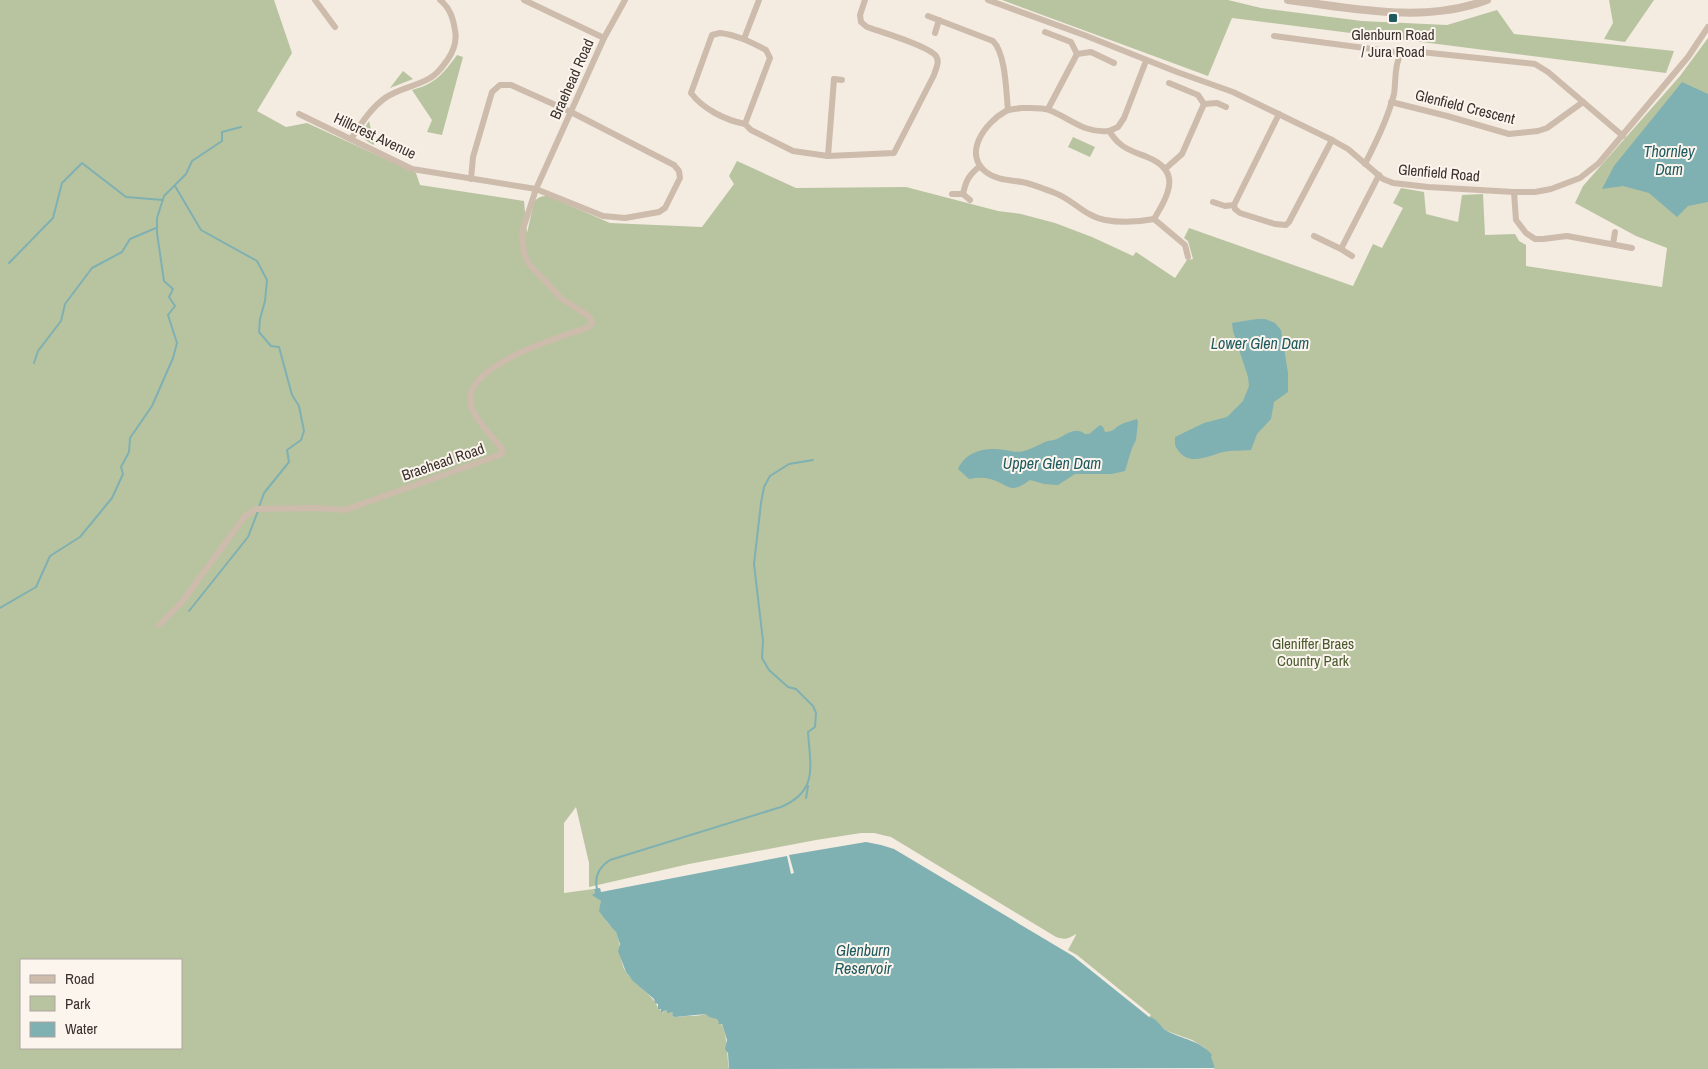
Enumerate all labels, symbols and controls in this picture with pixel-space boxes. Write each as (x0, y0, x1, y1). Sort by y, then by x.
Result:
marker: Glenburn Road / Jura Road (1387, 12, 1399, 24)
place label: Glenburn Road / Jura Road (1351, 24, 1435, 62)
street label: Braehead Road (544, 35, 599, 122)
street label: Glenfield Crescent (1413, 84, 1518, 129)
street label: Hillcrest Avenue (331, 107, 420, 164)
water label: Thornley Dam (1643, 140, 1696, 180)
street label: Glenfield Road (1397, 158, 1481, 187)
water label: Lower Glen Dam (1211, 332, 1309, 354)
street label: Braehead Road (399, 438, 487, 485)
water label: Upper Glen Dam (1003, 452, 1101, 474)
park label: Gleniffer Braes Country Park (1272, 633, 1354, 671)
water label: Glenburn Reservoir (835, 939, 892, 979)
legend (20, 959, 182, 1049)
text: Road (65, 968, 94, 989)
text: Park (65, 993, 91, 1014)
text: Water (65, 1018, 97, 1039)

